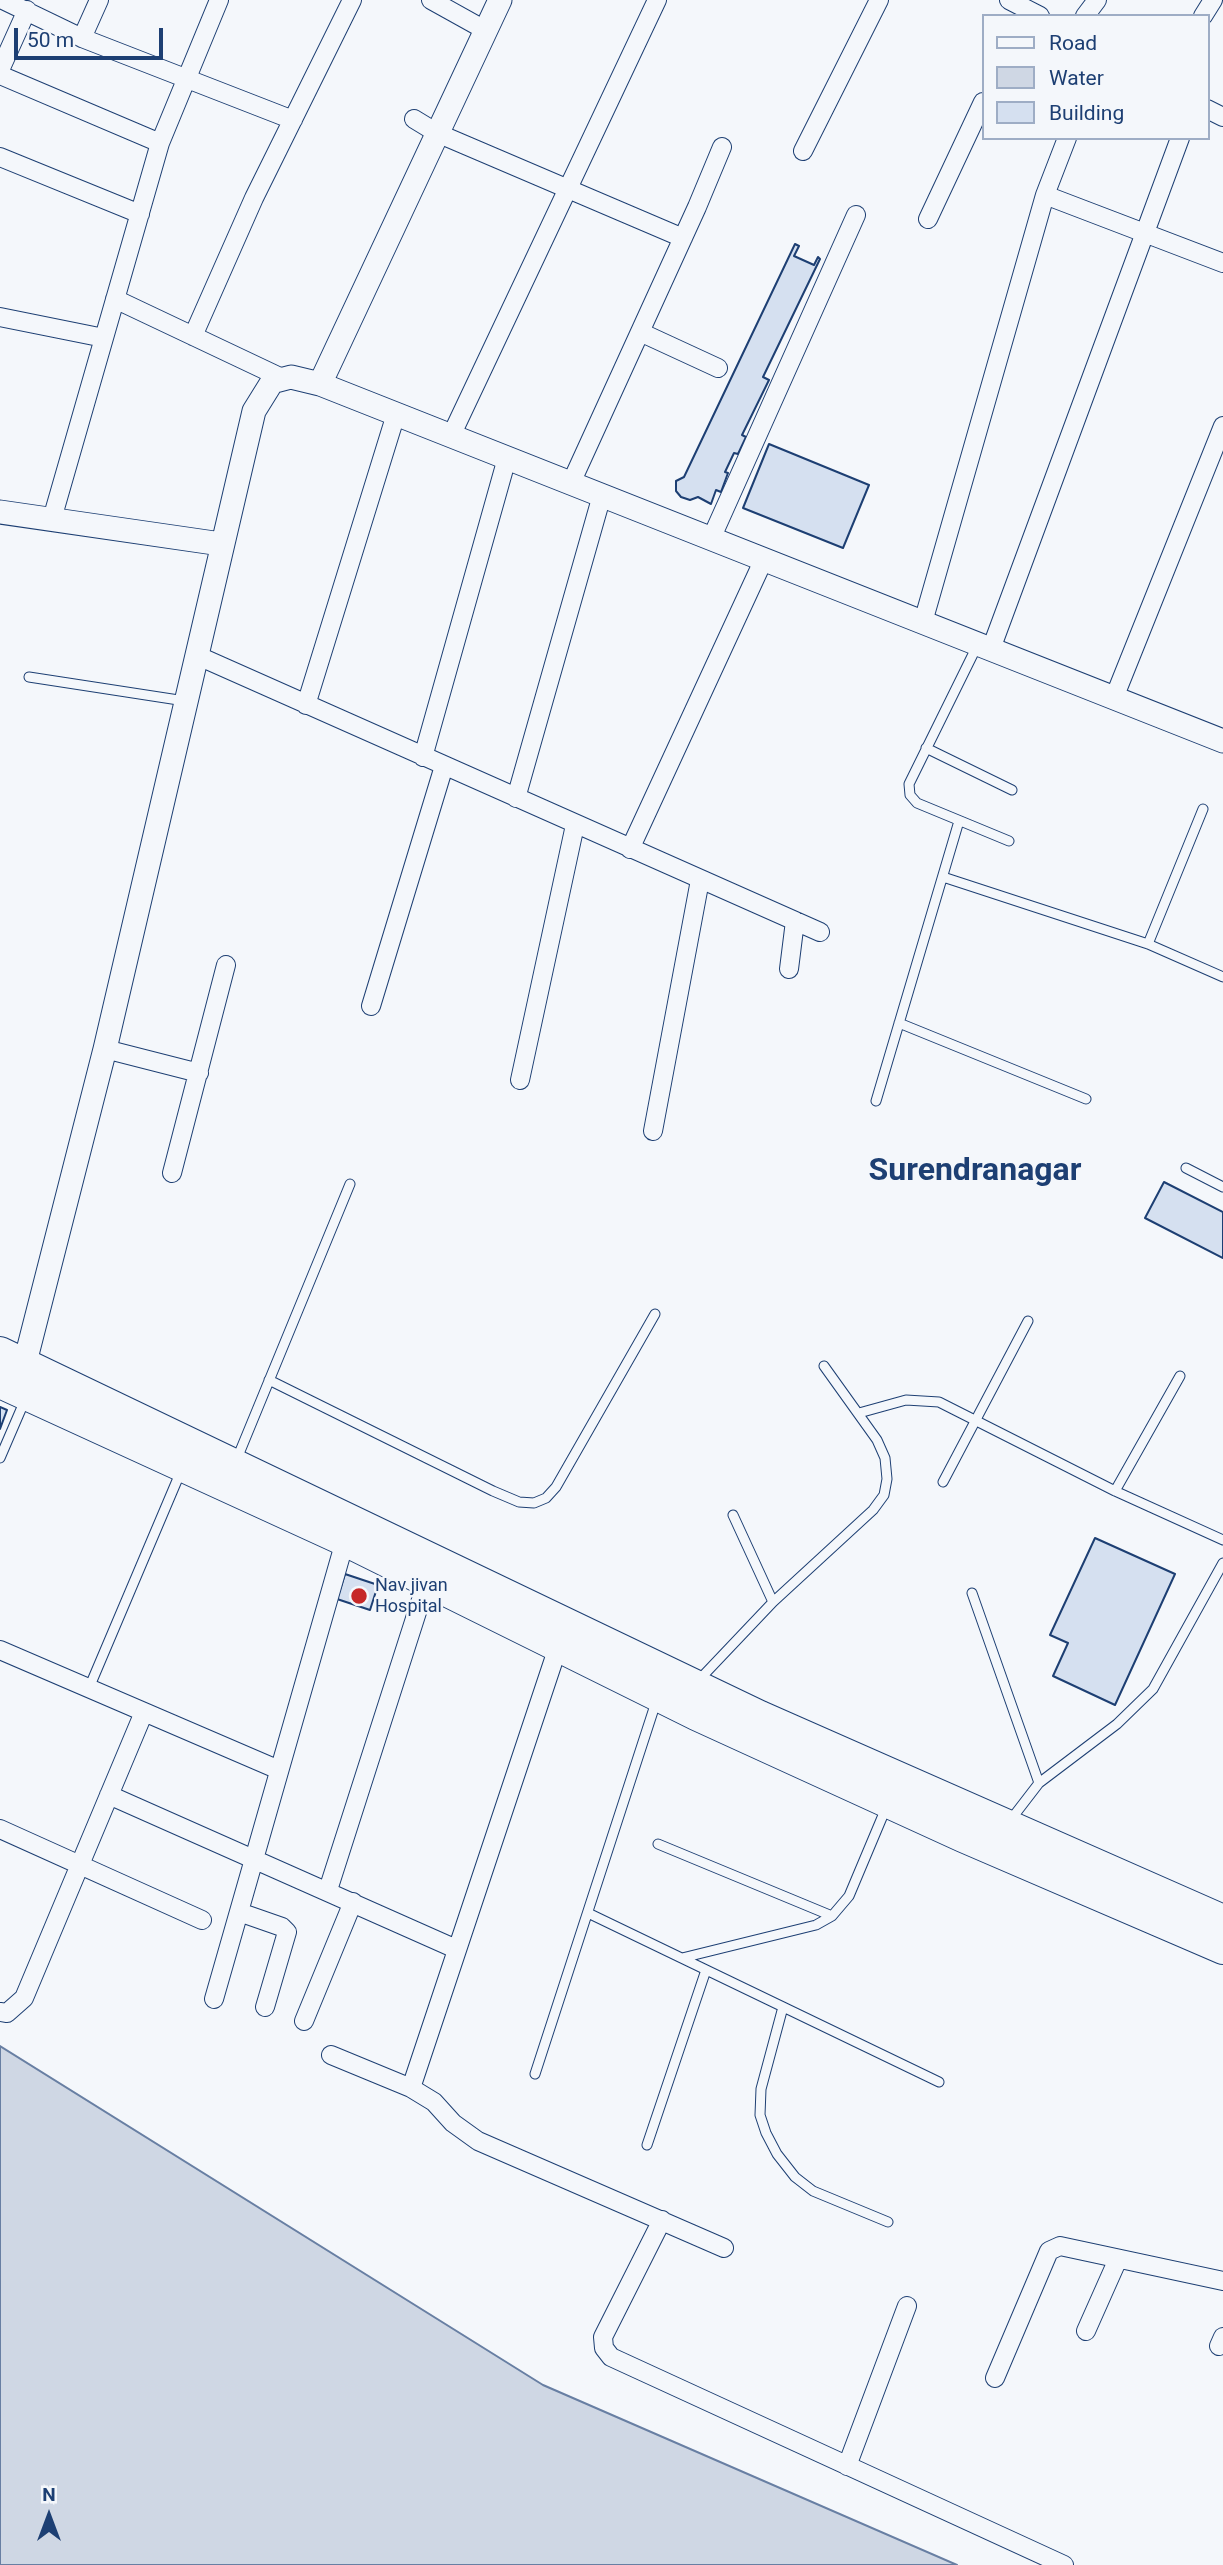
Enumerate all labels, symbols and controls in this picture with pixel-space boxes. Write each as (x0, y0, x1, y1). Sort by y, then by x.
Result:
scale bar (18, 14, 166, 58)
legend (982, 14, 1209, 140)
text: 50 m (27, 28, 74, 52)
text: Road (1049, 31, 1097, 55)
text: Water (1049, 66, 1104, 90)
text: Building (1049, 101, 1124, 125)
district label: Surendranagar (869, 1153, 1081, 1191)
place label: Nav jivan Hospital (375, 1575, 448, 1618)
marker: Nav jivan Hospital (349, 1586, 369, 1606)
north arrow (14, 2481, 84, 2551)
text: N (42, 2483, 56, 2506)

